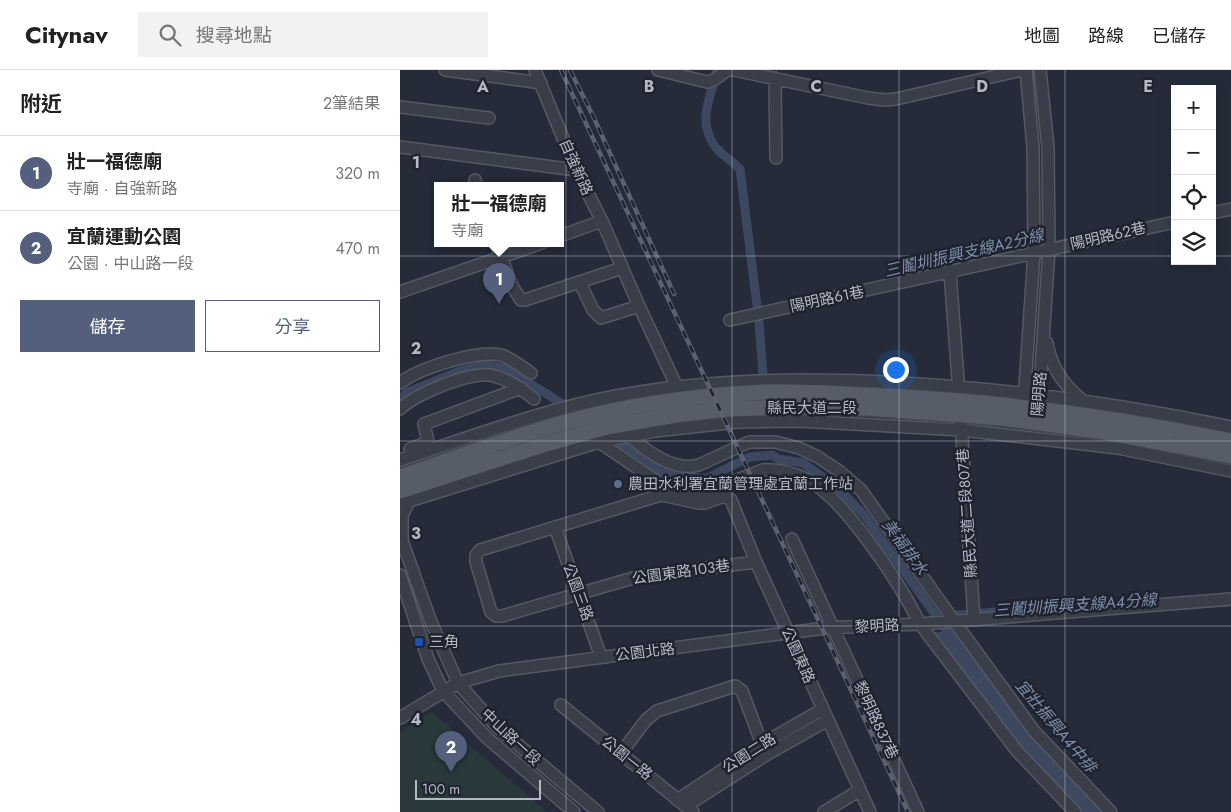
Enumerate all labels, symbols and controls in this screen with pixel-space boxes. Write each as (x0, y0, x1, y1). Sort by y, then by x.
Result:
search box (138, 12, 488, 57)
text: Citynav (25, 17, 108, 52)
icon: search (156, 21, 184, 49)
text: 搜尋地點 (196, 22, 272, 49)
text: 地圖 (1024, 23, 1060, 49)
text: 路線 (1088, 23, 1124, 49)
text: 已儲存 (1152, 23, 1206, 49)
text: A (476, 75, 489, 98)
text: B (644, 75, 654, 98)
text: C (810, 75, 822, 98)
text: D (976, 75, 988, 98)
text: E (1143, 75, 1153, 98)
map controls (1171, 85, 1216, 265)
button: + (1171, 85, 1216, 130)
text: 附近 (20, 89, 62, 119)
text: 2筆結果 (323, 92, 380, 115)
button: − (1171, 130, 1216, 175)
street label: 自強新路 (554, 135, 598, 199)
text: 壯一福德廟 (67, 148, 162, 175)
text: 1 (412, 151, 420, 174)
text: 1 (32, 162, 40, 185)
text: 320 m (335, 162, 380, 185)
button: locate (1171, 175, 1216, 220)
text: 寺廟 · 自強新路 (67, 177, 177, 200)
popup (434, 182, 564, 247)
text: 壯一福德廟 (451, 190, 547, 217)
street label: 陽明路62巷 (1068, 217, 1148, 255)
text: 寺廟 (451, 219, 484, 242)
button: layers (1171, 220, 1216, 265)
text: 宜蘭運動公園 (67, 223, 181, 250)
water label: 三鬮圳振興支線A2分線 (882, 223, 1048, 283)
text: 2 (31, 237, 41, 260)
text: 470 m (335, 237, 380, 260)
text: 公園 · 中山路一段 (67, 252, 193, 275)
pin: 1 (483, 263, 515, 304)
street label: 陽明路61巷 (788, 280, 866, 318)
button: 儲存 (20, 300, 195, 352)
button: 分享 (205, 300, 380, 352)
text: 2 (411, 337, 421, 360)
your location (883, 357, 909, 383)
street label: 陽明路 (1026, 371, 1052, 417)
street label: 縣民大道二段 (767, 397, 857, 419)
street label: 縣民大道二段807巷 (951, 447, 983, 579)
place label: 農田水利署宜蘭管理處宜蘭工作站 (628, 473, 853, 495)
marker: 農田水利署宜蘭管理處宜蘭工作站 (612, 478, 624, 490)
water label: 美福排水 (877, 514, 934, 580)
text: 3 (411, 522, 421, 545)
street label: 公園東路103巷 (630, 554, 732, 590)
street label: 公園三路 (557, 560, 599, 624)
water label: 三鬮圳振興支線A4分線 (993, 588, 1159, 622)
street label: 黎明路 (854, 614, 900, 638)
street label: 公園東路 (776, 623, 820, 687)
place label: 三角 (429, 631, 459, 653)
marker: 三角 (413, 636, 425, 648)
street label: 公園北路 (614, 637, 676, 667)
water label: 宜壯振興A4中排 (1010, 674, 1103, 779)
street label: 黎明路837巷 (848, 677, 904, 763)
street label: 中山路一段 (476, 703, 546, 771)
text: 4 (410, 708, 422, 731)
street label: 公園二路 (718, 728, 780, 778)
pin: 2 (435, 731, 467, 772)
street label: 公園一路 (597, 731, 657, 785)
scale bar (415, 777, 541, 800)
text: 100 m (422, 779, 460, 799)

